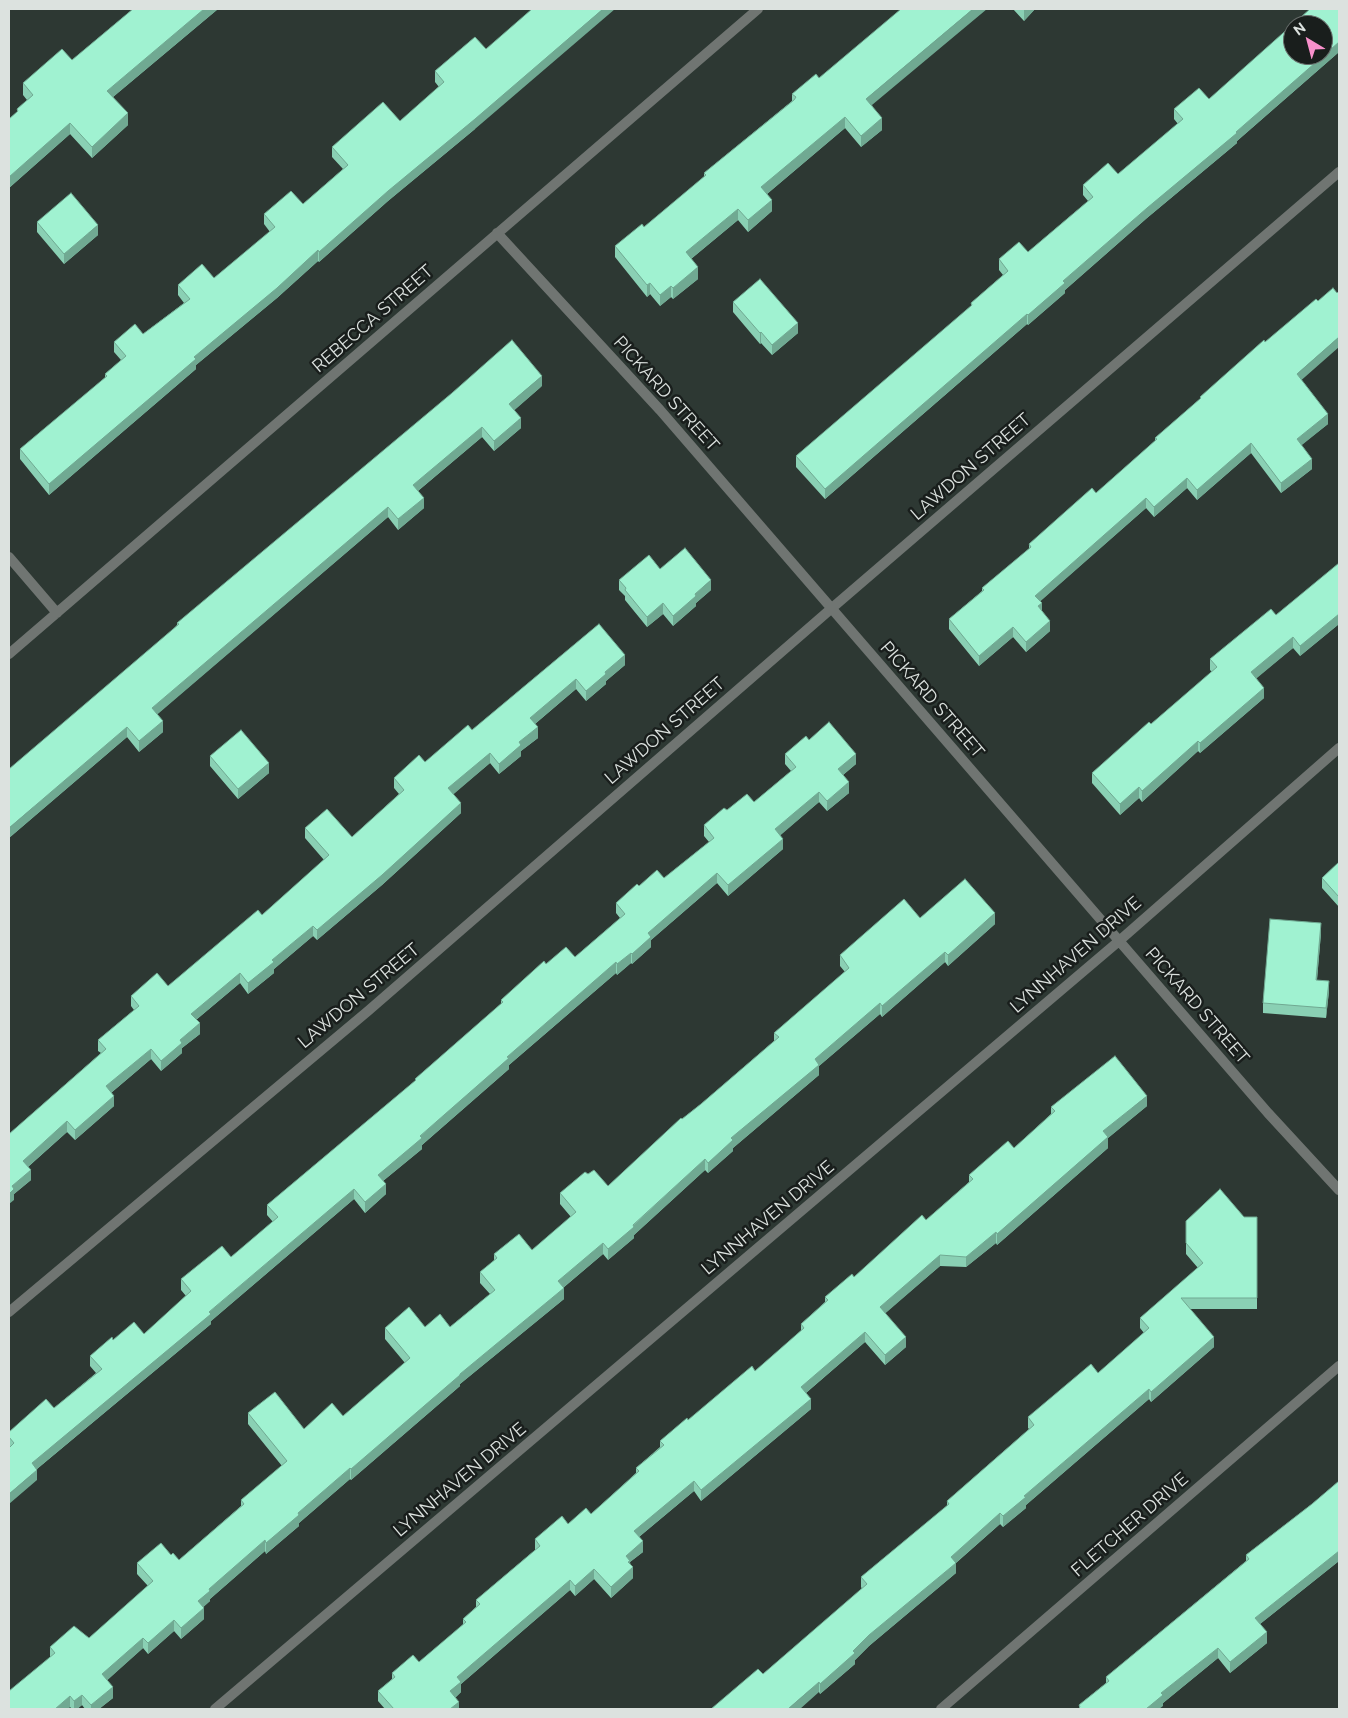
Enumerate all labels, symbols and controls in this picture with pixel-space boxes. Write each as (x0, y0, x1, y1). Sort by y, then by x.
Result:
north arrow (1283, 15, 1333, 65)
text: N (1290, 19, 1309, 38)
street label: REBECCA STREET (308, 261, 438, 377)
street label: PICKARD STREET (609, 332, 723, 456)
street label: LAWDON STREET (907, 409, 1035, 525)
street label: PICKARD STREET (875, 637, 989, 763)
street label: LAWDON STREET (601, 673, 729, 789)
street label: LYNNHAVEN DRIVE (1006, 892, 1146, 1018)
street label: LAWDON STREET (294, 939, 424, 1053)
street label: PICKARD STREET (1140, 943, 1254, 1069)
street label: LYNNHAVEN DRIVE (697, 1156, 839, 1280)
street label: LYNNHAVEN DRIVE (389, 1418, 531, 1542)
street label: FLETCHER DRIVE (1067, 1468, 1193, 1582)

